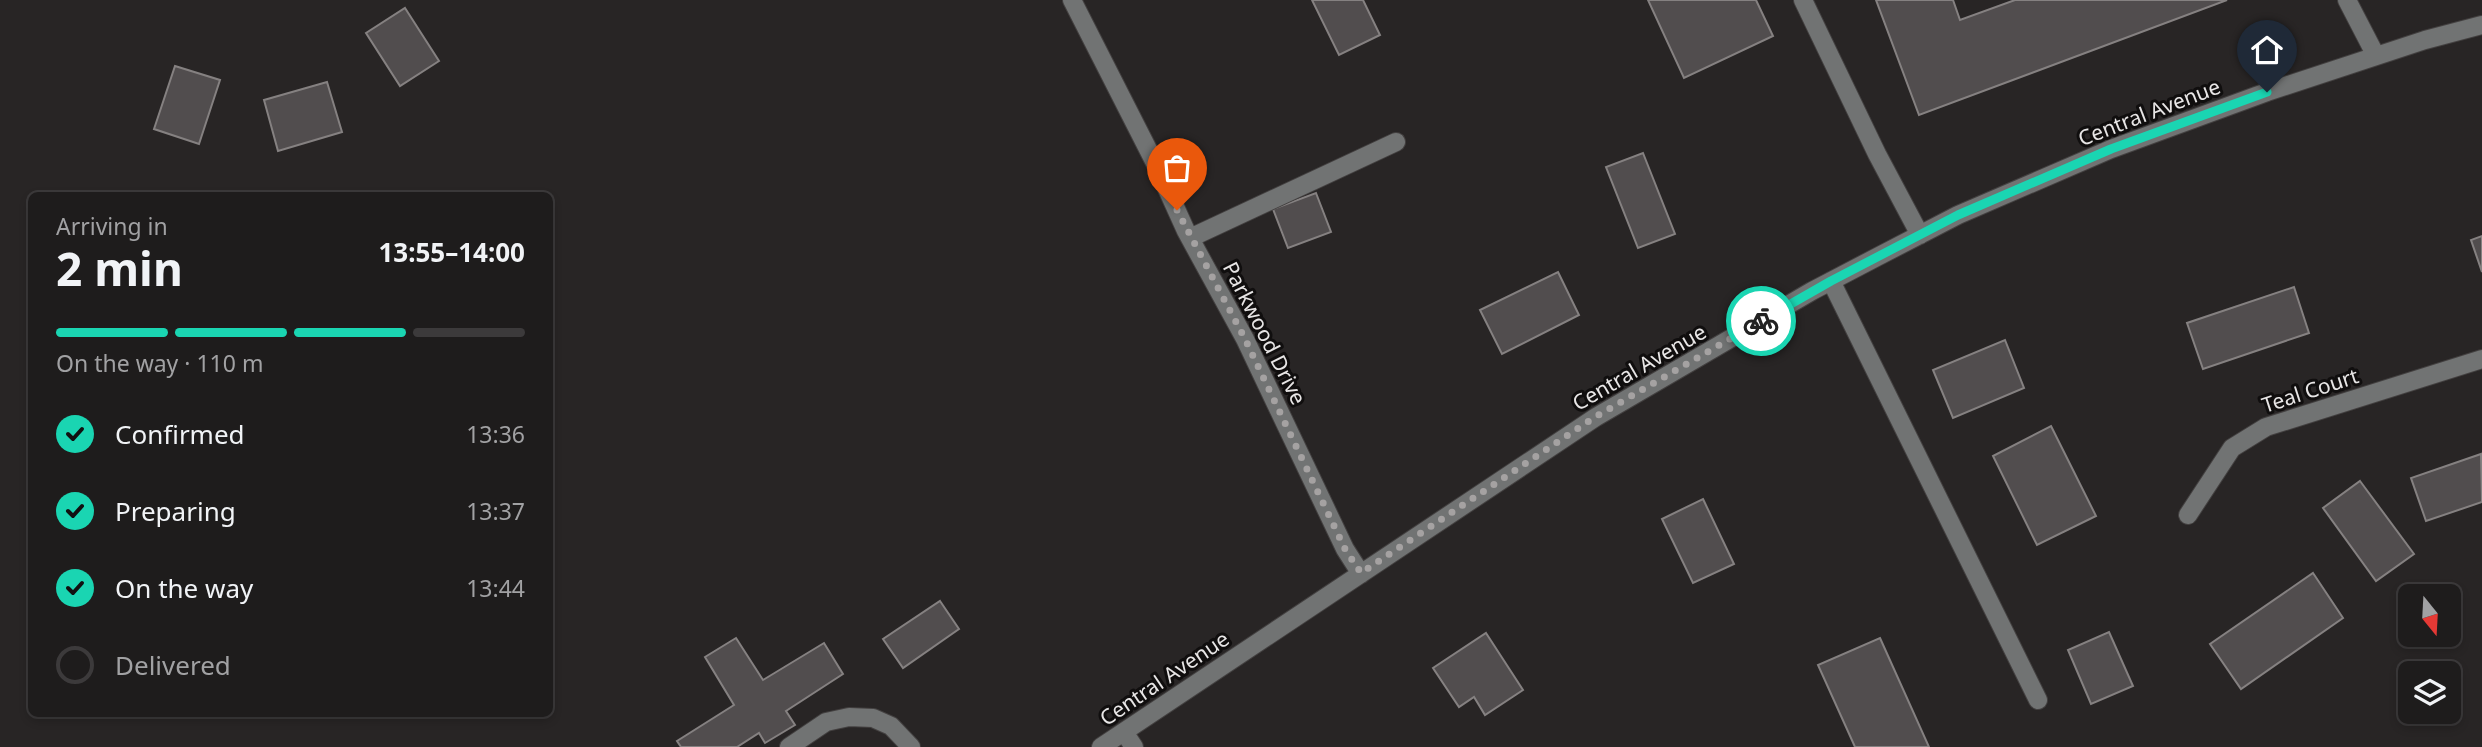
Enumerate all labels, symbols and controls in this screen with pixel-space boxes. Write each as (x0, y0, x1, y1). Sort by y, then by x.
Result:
pin (2237, 20, 2297, 92)
icon: home (2248, 31, 2286, 69)
street label: Central Avenue (2074, 72, 2224, 152)
pin (1147, 138, 1207, 210)
icon: bag (1158, 149, 1196, 187)
text: Arriving in (56, 210, 168, 242)
text: 13:55–14:00 (378, 234, 525, 270)
text: 2 min (56, 237, 183, 299)
street label: Parkwood Drive (1217, 257, 1313, 409)
courier (1726, 286, 1796, 356)
icon: bike (1742, 302, 1780, 340)
street label: Central Avenue (1567, 317, 1711, 417)
text: On the way · 110 m (56, 347, 263, 379)
street label: Teal Court (2258, 361, 2362, 419)
icon: check (56, 415, 94, 453)
text: Confirmed (115, 416, 245, 452)
text: 13:36 (466, 418, 525, 450)
icon: check (56, 492, 94, 530)
text: Preparing (115, 493, 236, 529)
text: 13:37 (466, 495, 525, 527)
icon: check (56, 569, 94, 607)
text: On the way (115, 570, 253, 606)
text: 13:44 (466, 572, 525, 604)
north arrow (2398, 584, 2460, 648)
map controls (2398, 584, 2461, 724)
street label: Central Avenue (1094, 624, 1234, 732)
text: Delivered (115, 647, 231, 683)
button: layers (2398, 661, 2461, 724)

